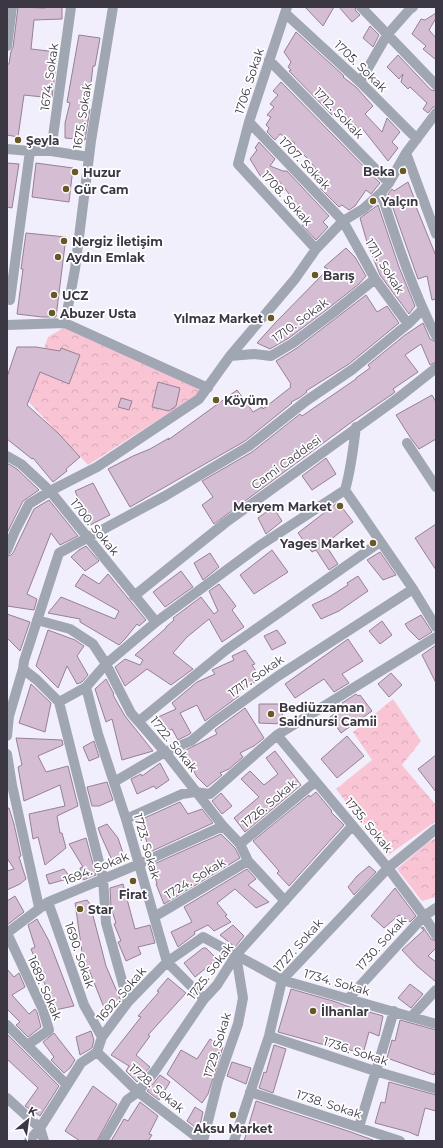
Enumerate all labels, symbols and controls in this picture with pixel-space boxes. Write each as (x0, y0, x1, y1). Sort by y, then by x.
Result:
street label: 1705. Sokak (331, 37, 391, 96)
street label: 1674. Sokak (37, 42, 61, 112)
street label: 1706. Sokak (231, 45, 267, 116)
street label: 1675. Sokak (69, 81, 95, 150)
street label: 1712. Sokak (311, 85, 367, 142)
place label: Şeyla (26, 133, 59, 148)
street label: 1707. Sokak (276, 134, 334, 193)
marker: Şeyla (13, 135, 23, 145)
place label: Beka (363, 164, 395, 179)
place label: Huzur (83, 165, 121, 180)
marker: Beka (398, 166, 408, 176)
marker: Huzur (70, 167, 80, 177)
street label: 1708. Sokak (258, 167, 316, 229)
place label: Gür Cam (74, 182, 129, 197)
marker: Gür Cam (61, 184, 71, 194)
place label: Yalçın (380, 194, 418, 209)
marker: Yalçın (368, 196, 378, 206)
place label: Nergiz İletişim (72, 234, 163, 249)
marker: Nergiz İletişim (59, 236, 69, 246)
street label: 1711. Sokak (362, 236, 408, 297)
place label: Aydın Emlak (65, 250, 145, 265)
marker: Aydın Emlak (53, 252, 63, 262)
place label: Barış (323, 268, 355, 283)
marker: Barış (310, 270, 320, 280)
place label: UCZ (62, 288, 88, 303)
marker: UCZ (49, 290, 59, 300)
street label: 1710. Sokak (269, 294, 332, 345)
place label: Abuzer Usta (59, 306, 137, 321)
marker: Abuzer Usta (47, 308, 57, 318)
place label: Yılmaz Market (173, 311, 264, 326)
marker: Yılmaz Market (266, 313, 276, 323)
place label: Köyüm (224, 393, 268, 408)
marker: Köyüm (211, 395, 221, 405)
street label: Cami Caddesi (248, 432, 324, 492)
street label: 1700. Sokak (68, 496, 123, 559)
place label: Meryem Market (233, 499, 333, 514)
marker: Meryem Market (335, 501, 345, 511)
place label: Yages Market (279, 536, 366, 551)
marker: Yages Market (368, 538, 378, 548)
street label: 1717. Sokak (225, 651, 287, 701)
place label: Bediüzzaman Saidnursi Camii (279, 700, 377, 729)
marker: Bediüzzaman Saidnursi Camii (266, 709, 276, 719)
street label: 1722. Sokak (147, 713, 201, 775)
street label: 1726. Sokak (238, 775, 300, 830)
street label: 1735. Sokak (342, 795, 397, 856)
street label: 1723. Sokak (131, 812, 164, 881)
street label: 1694. Sokak (61, 848, 132, 888)
street label: 1724. Sokak (162, 854, 229, 902)
marker: Firat (128, 876, 138, 886)
place label: Firat (119, 887, 148, 902)
place label: Star (88, 902, 113, 917)
marker: Star (75, 904, 85, 914)
street label: 1730. Sokak (353, 912, 410, 973)
street label: 1727. Sokak (270, 915, 326, 975)
street label: 1690. Sokak (62, 920, 99, 991)
street label: 1725. Sokak (184, 939, 237, 1002)
street label: 1689. Sokak (25, 954, 66, 1023)
street label: 1692. Sokak (93, 963, 149, 1025)
street label: 1734. Sokak (302, 965, 373, 999)
place label: İlhanlar (321, 1004, 369, 1019)
marker: İlhanlar (308, 1006, 318, 1016)
street label: 1729. Sokak (200, 1010, 234, 1079)
street label: 1736. Sokak (322, 1033, 391, 1069)
street label: 1728. Sokak (126, 1060, 188, 1116)
street label: 1738. Sokak (294, 1086, 364, 1122)
north arrow (8, 1100, 48, 1140)
text: K (26, 1103, 41, 1120)
marker: Aksu Market (228, 1110, 238, 1120)
place label: Aksu Market (192, 1121, 273, 1136)

